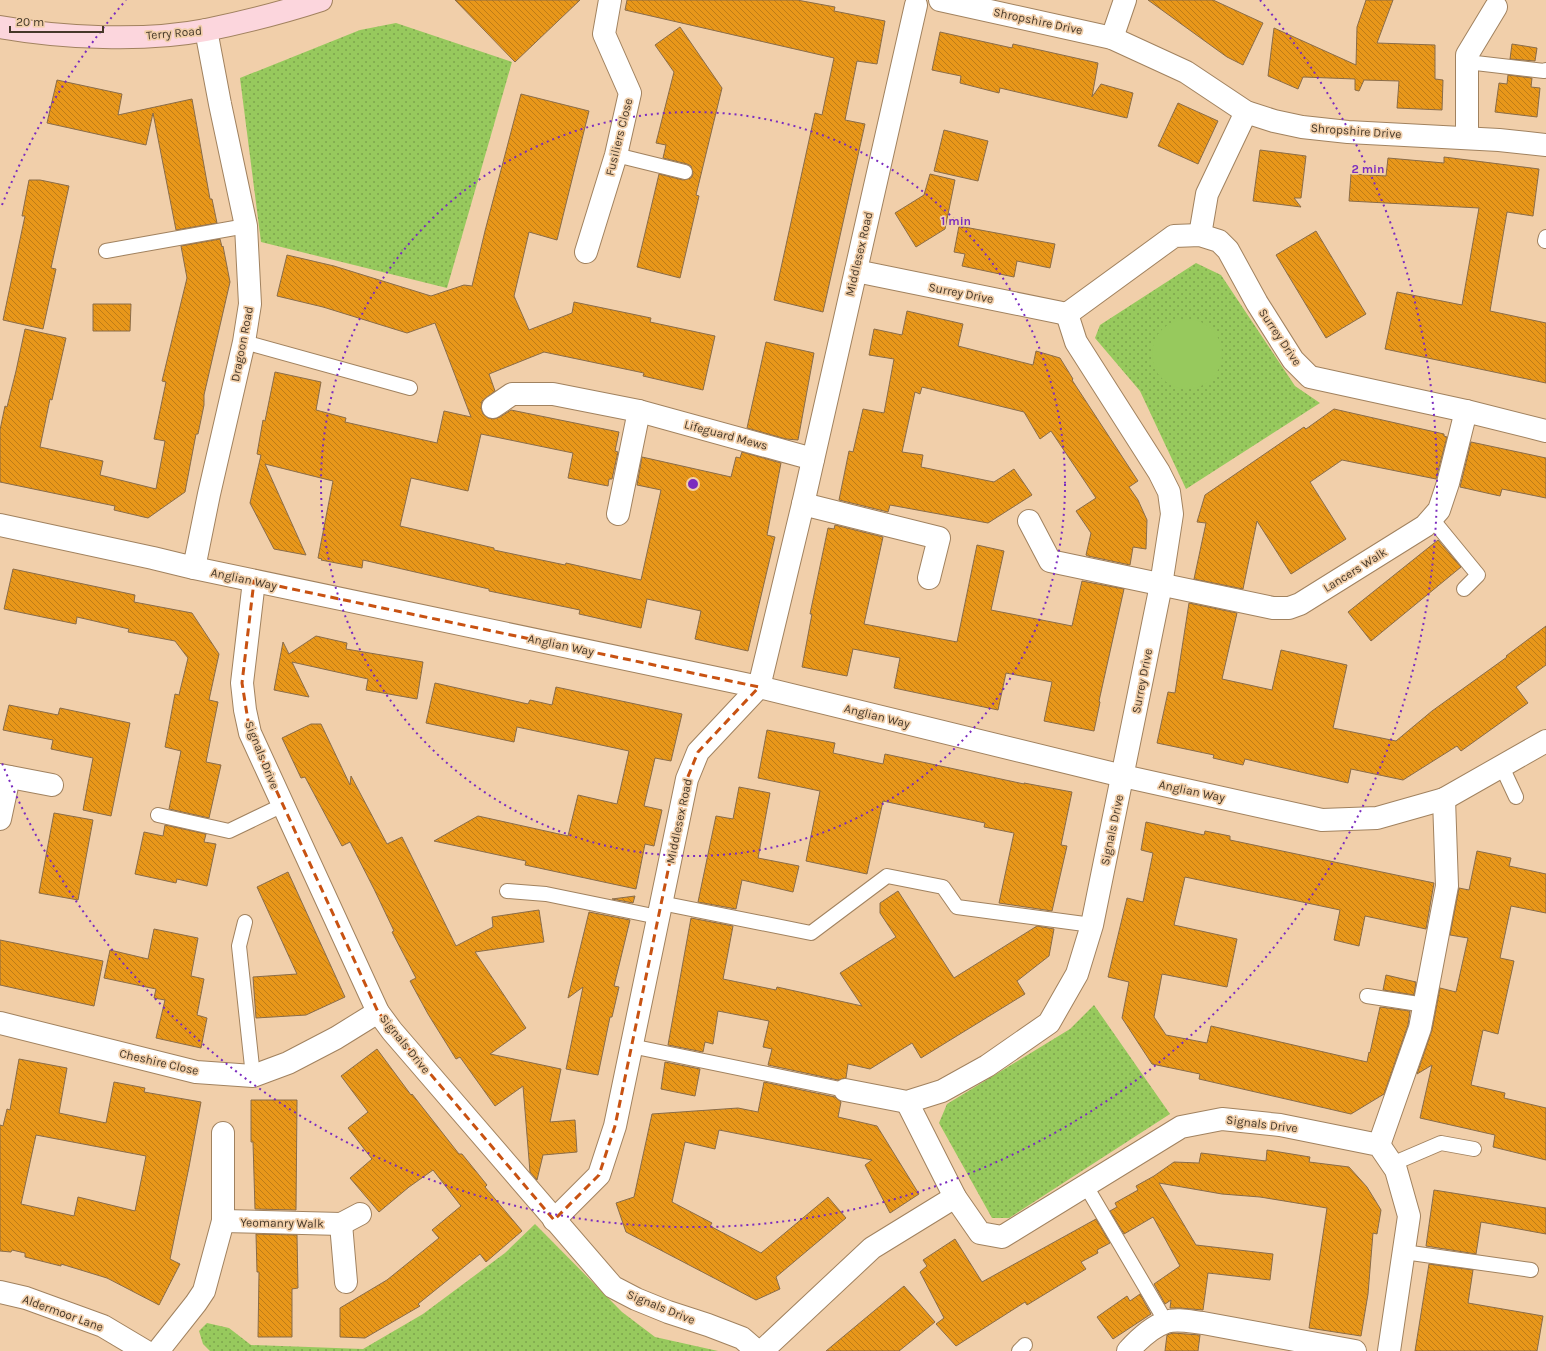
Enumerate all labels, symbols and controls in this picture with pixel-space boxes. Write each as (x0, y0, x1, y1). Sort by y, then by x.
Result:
street label: Shropshire Drive (992, 5, 1084, 37)
scale bar (10, 8, 103, 34)
text: 20 m (16, 15, 44, 29)
street label: Terry Road (145, 24, 203, 42)
street label: Fusiliers Close (603, 97, 635, 177)
street label: Shropshire Drive (1310, 121, 1402, 141)
text: 2 min (1351, 162, 1385, 176)
street label: Middlesex Road (842, 210, 876, 298)
text: 1 min (941, 214, 971, 228)
street label: Surrey Drive (927, 280, 995, 306)
street label: Dragoon Road (228, 305, 256, 383)
street label: Surrey Drive (1256, 306, 1304, 368)
street label: Lifeguard Mews (683, 417, 769, 453)
centre of rings (686, 477, 700, 491)
street label: Lancers Walk (1321, 545, 1390, 595)
street label: Anglian Way (210, 565, 279, 593)
street label: Anglian Way (527, 631, 596, 659)
street label: Surrey Drive (1129, 647, 1155, 715)
street label: Anglian Way (843, 701, 912, 731)
street label: Signals Drive (242, 719, 282, 791)
street label: Middlesex Road (663, 777, 695, 865)
street label: Anglian Way (1158, 777, 1227, 805)
street label: Signals Drive (1098, 793, 1126, 867)
street label: Signals Drive (377, 1012, 433, 1076)
street label: Cheshire Close (118, 1046, 200, 1078)
street label: Signals Drive (1225, 1113, 1299, 1135)
street label: Yeomanry Walk (240, 1215, 324, 1231)
street label: Signals Drive (625, 1287, 697, 1327)
street label: Aldermoor Lane (21, 1292, 105, 1334)

